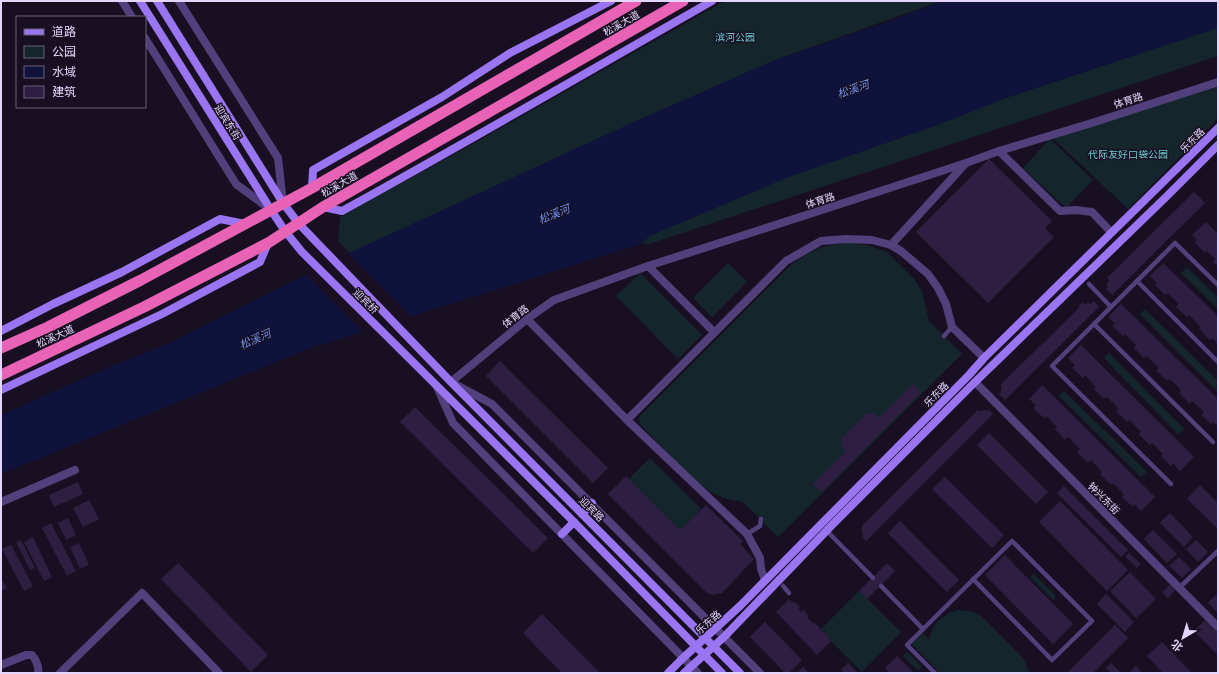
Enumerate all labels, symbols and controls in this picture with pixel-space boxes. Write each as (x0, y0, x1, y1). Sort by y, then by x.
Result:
street label: 松溪大道 (600, 7, 642, 39)
legend (16, 16, 146, 108)
text: 道路 (52, 23, 76, 40)
park label: 滨河公园 (715, 30, 755, 44)
text: 公园 (52, 43, 76, 60)
text: 水域 (52, 63, 76, 80)
water label: 松溪河 (835, 75, 873, 101)
text: 建筑 (52, 83, 76, 100)
street label: 体育路 (1112, 89, 1144, 111)
street label: 迎宾东街 (211, 101, 245, 143)
street label: 乐东路 (1176, 124, 1208, 156)
park label: 代际友好口袋公园 (1088, 147, 1168, 161)
street label: 松溪大道 (318, 168, 360, 200)
street label: 体育路 (804, 189, 836, 211)
water label: 松溪河 (536, 200, 574, 227)
street label: 迎宾桥 (350, 285, 382, 317)
street label: 体育路 (499, 301, 531, 331)
street label: 松溪大道 (34, 321, 76, 351)
water label: 松溪河 (237, 324, 275, 352)
street label: 乐东路 (920, 378, 952, 410)
street label: 钟兴东街 (1085, 479, 1123, 517)
street label: 迎宾路 (576, 493, 608, 525)
street label: 乐东路 (692, 607, 724, 637)
north arrow (1163, 618, 1203, 658)
text: 北 (1168, 637, 1185, 656)

